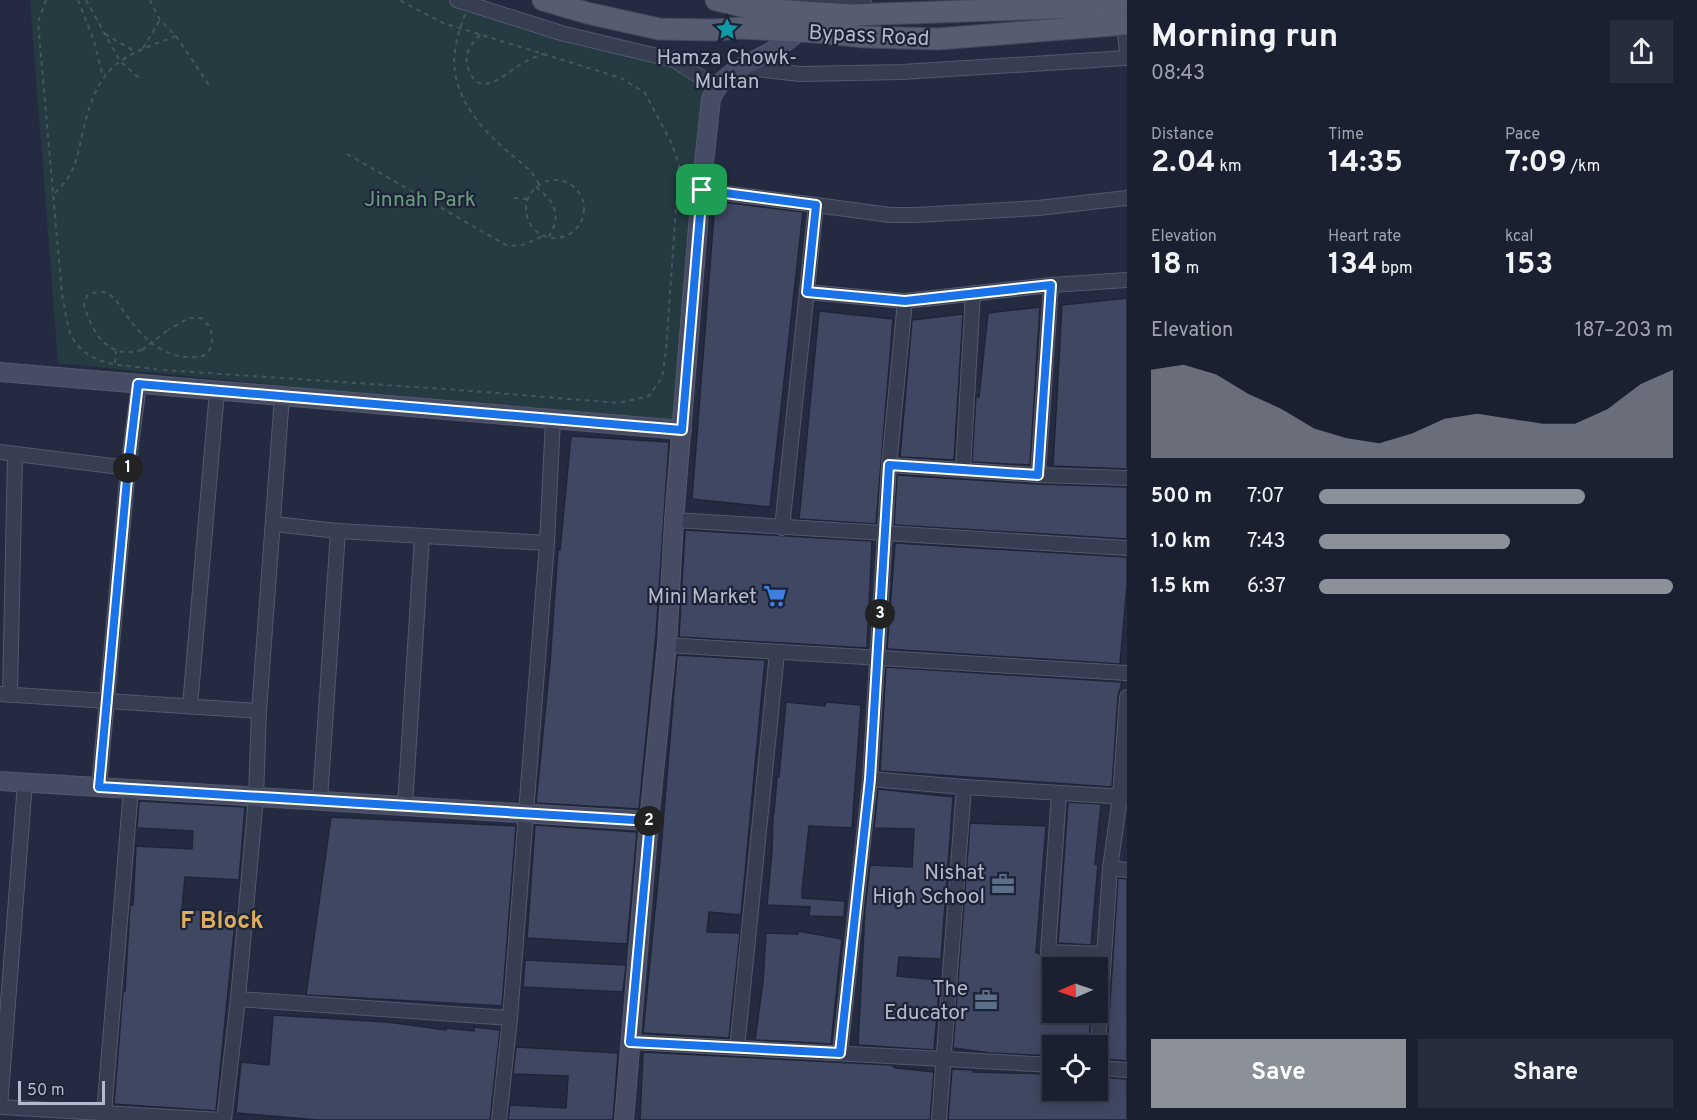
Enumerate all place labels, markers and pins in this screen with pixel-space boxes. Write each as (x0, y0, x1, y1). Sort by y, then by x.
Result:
place icon: Hamza Chowk- Multan (714, 16, 740, 42)
place label: Hamza Chowk- Multan (656, 45, 798, 96)
pin (676, 164, 727, 215)
pin: 1 (113, 453, 143, 483)
supermarket icon: Mini Market (762, 583, 788, 609)
place label: Mini Market (648, 584, 757, 611)
pin: 3 (865, 599, 895, 629)
pin: 2 (634, 806, 664, 836)
place label: Nishat High School (872, 860, 985, 911)
office icon: Nishat High School (990, 871, 1016, 897)
place label: The Educator (884, 976, 968, 1027)
office icon: The Educator (973, 987, 999, 1013)

